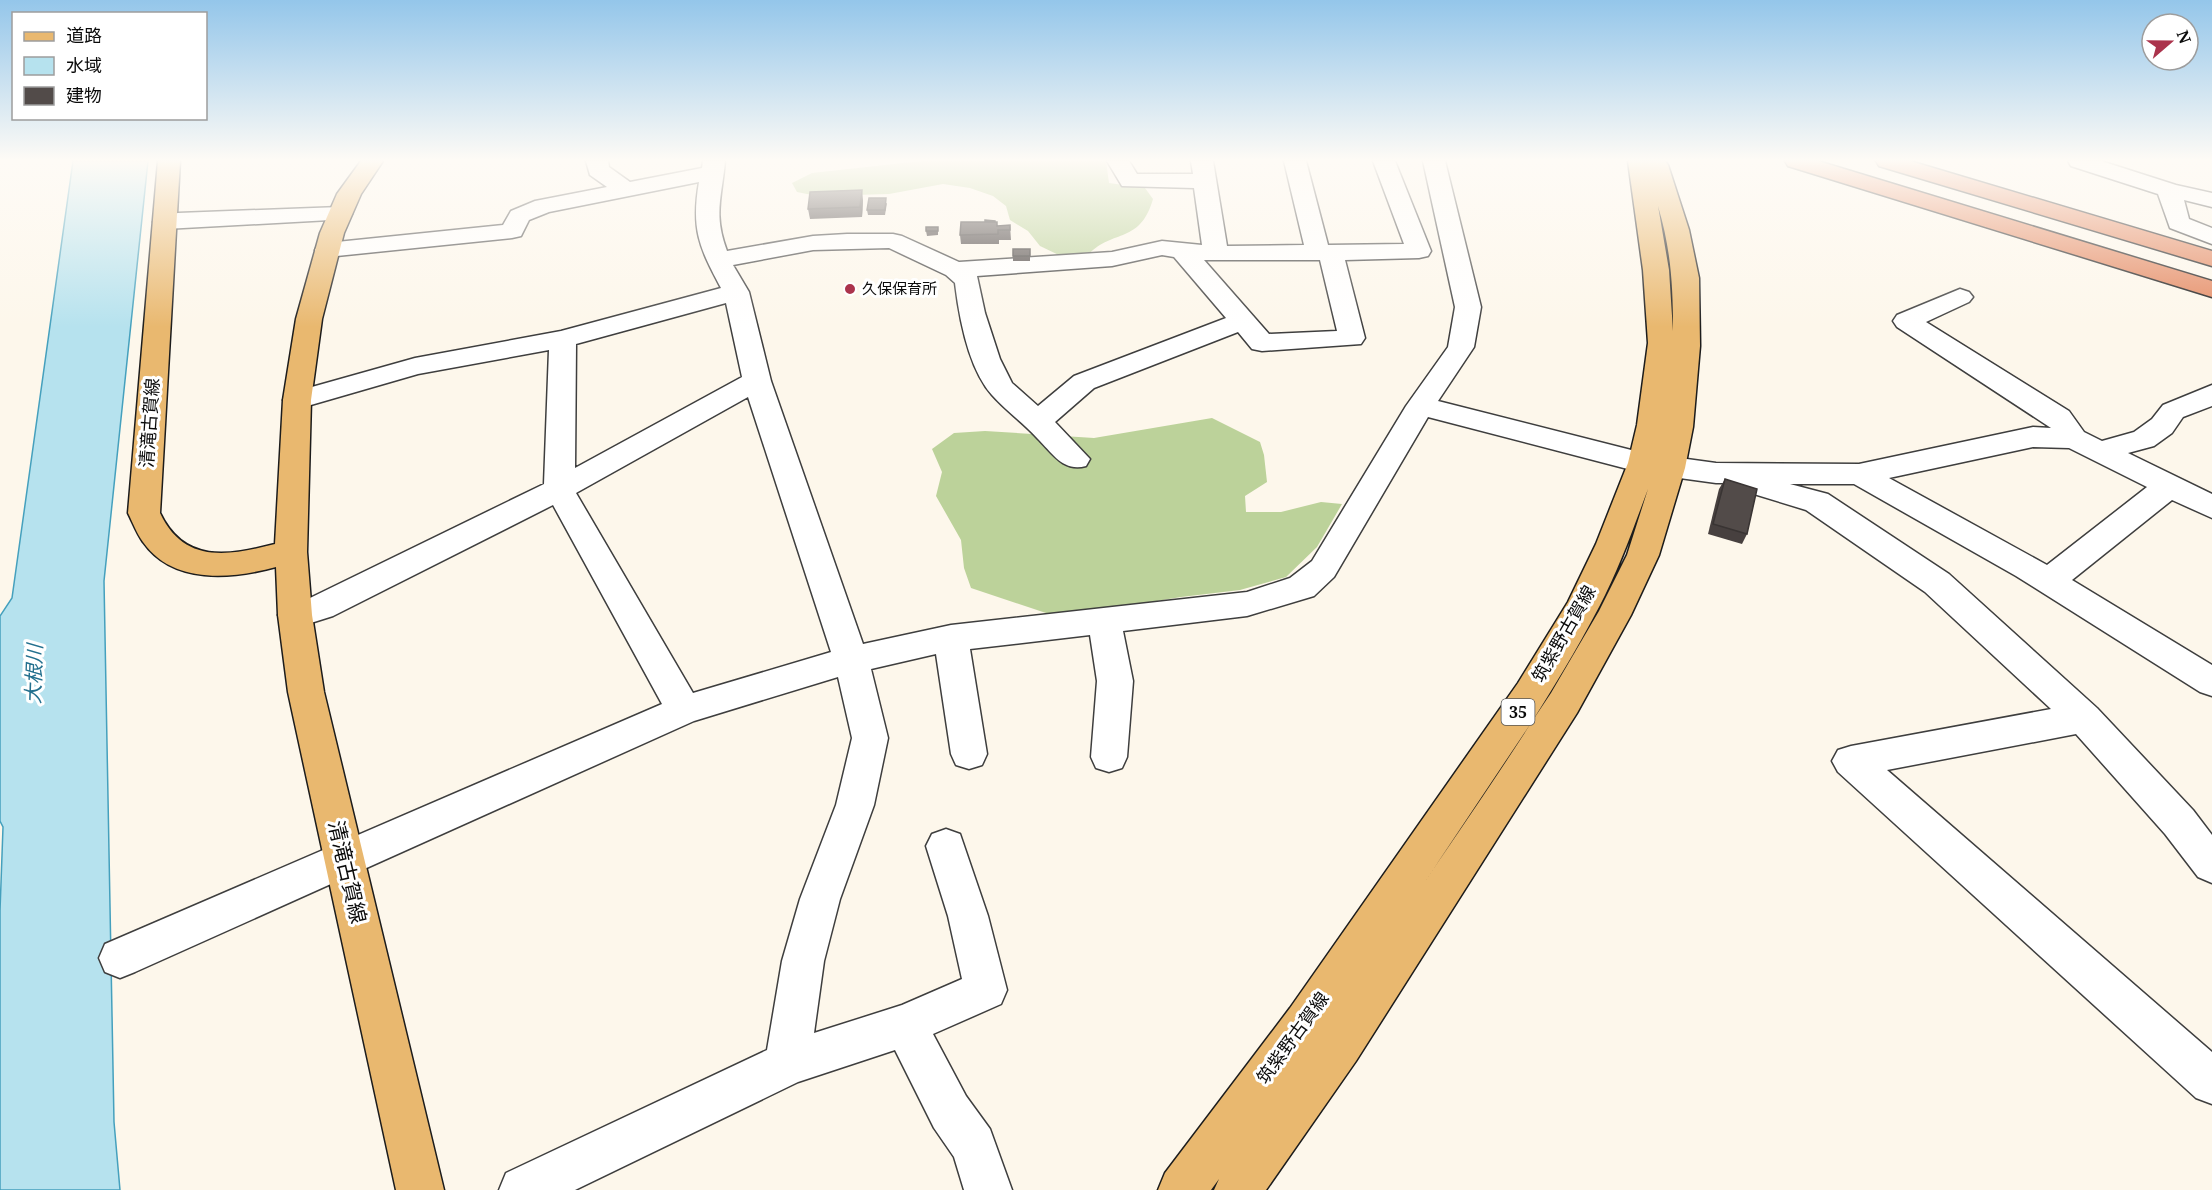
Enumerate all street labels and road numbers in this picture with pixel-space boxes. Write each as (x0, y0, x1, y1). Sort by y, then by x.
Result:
street label: 清滝古賀線 (134, 377, 164, 469)
street label: 筑紫野古賀線 (1526, 581, 1601, 686)
road number: 35 (1502, 699, 1534, 725)
street label: 清滝古賀線 (323, 817, 373, 926)
street label: 筑紫野古賀線 (1251, 987, 1334, 1088)

